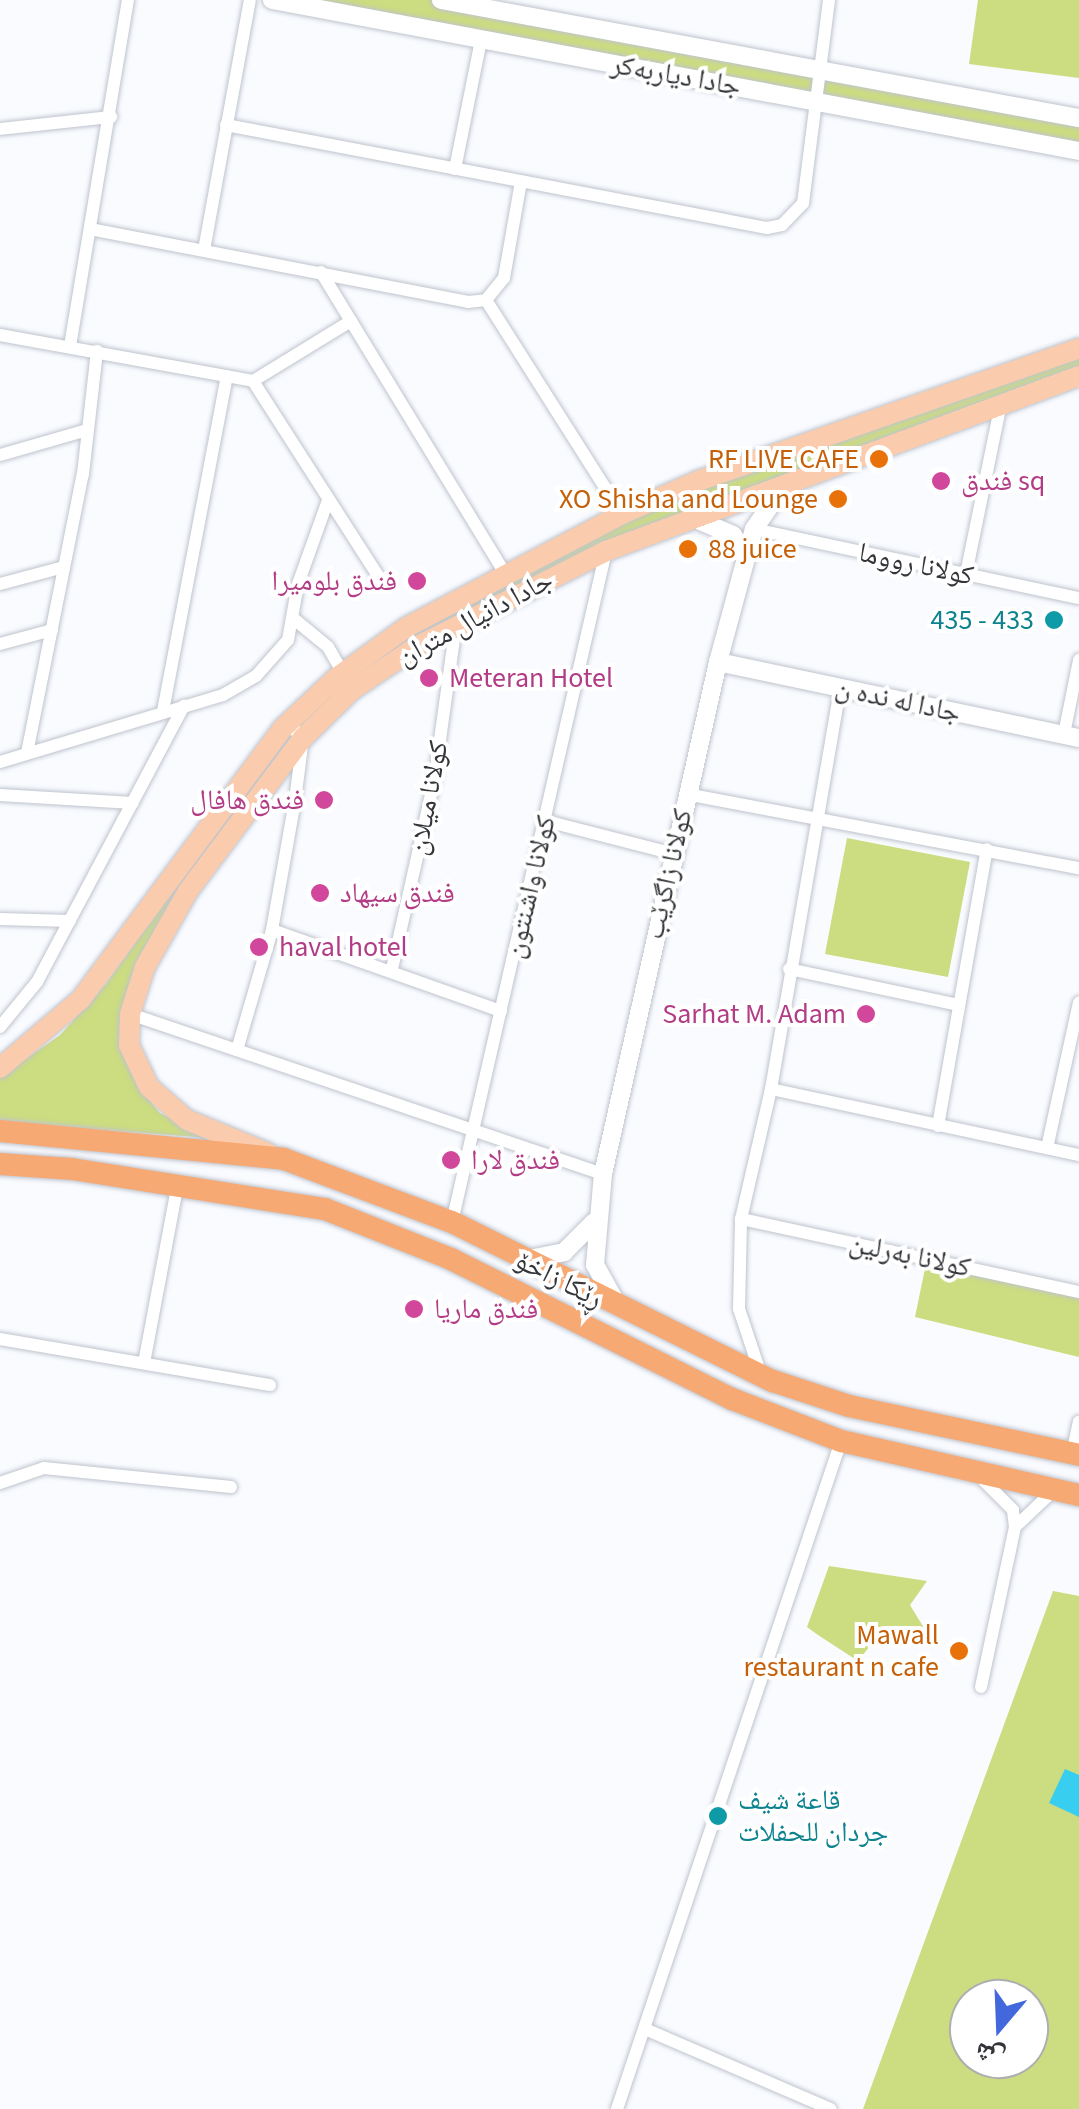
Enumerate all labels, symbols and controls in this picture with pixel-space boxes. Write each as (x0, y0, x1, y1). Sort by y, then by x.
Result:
street label: جادا دیاربه‌كر (609, 47, 743, 103)
place label: RF LIVE CAFE (708, 442, 859, 476)
marker: RF LIVE CAFE (868, 448, 890, 470)
place label: فندق sq (961, 464, 1045, 498)
marker: فندق sq (930, 470, 952, 492)
place label: XO Shisha and Lounge (559, 482, 818, 516)
marker: XO Shisha and Lounge (827, 488, 849, 510)
place label: 88 juice (708, 532, 797, 566)
street label: كولانا رووما (856, 535, 976, 593)
marker: 88 juice (677, 538, 699, 560)
street label: جادا دانيال متران (391, 563, 559, 673)
place label: فندق بلوميرا (272, 564, 397, 598)
marker: فندق بلوميرا (406, 570, 428, 592)
place label: 435 - 433 (931, 603, 1034, 637)
marker: 435 - 433 (1043, 609, 1065, 631)
place label: Meteran Hotel (449, 661, 613, 695)
marker: Meteran Hotel (418, 667, 440, 689)
street label: جادا له نده ن (832, 670, 964, 730)
street label: كولانا ميلان (400, 738, 456, 858)
place label: فندق هافال (190, 783, 304, 817)
marker: فندق هافال (313, 789, 335, 811)
street label: كولانا زاگرێب (637, 806, 699, 942)
street label: كولانا واشنتون (497, 812, 563, 962)
place label: فندق سيهاد (340, 876, 455, 910)
marker: فندق سيهاد (309, 882, 331, 904)
place label: haval hotel (279, 930, 408, 964)
marker: haval hotel (248, 936, 270, 958)
place label: Sarhat M. Adam (662, 997, 846, 1031)
marker: Sarhat M. Adam (855, 1003, 877, 1025)
place label: فندق لارا (471, 1143, 560, 1177)
marker: فندق لارا (440, 1149, 462, 1171)
street label: كولانا بەرلین (846, 1226, 974, 1284)
street label: ڕێکا زاخۆ (509, 1243, 609, 1315)
place label: فندق ماريا (434, 1292, 538, 1326)
marker: فندق ماريا (403, 1298, 425, 1320)
place label: Mawall restaurant n cafe (743, 1618, 939, 1684)
marker: Mawall restaurant n cafe (948, 1640, 970, 1662)
place label: قاعة شيف جردان للحفلات (738, 1783, 888, 1849)
marker: قاعة شيف جردان للحفلات (707, 1805, 729, 1827)
north arrow (949, 1979, 1049, 2079)
text: ش (969, 2032, 1010, 2079)

